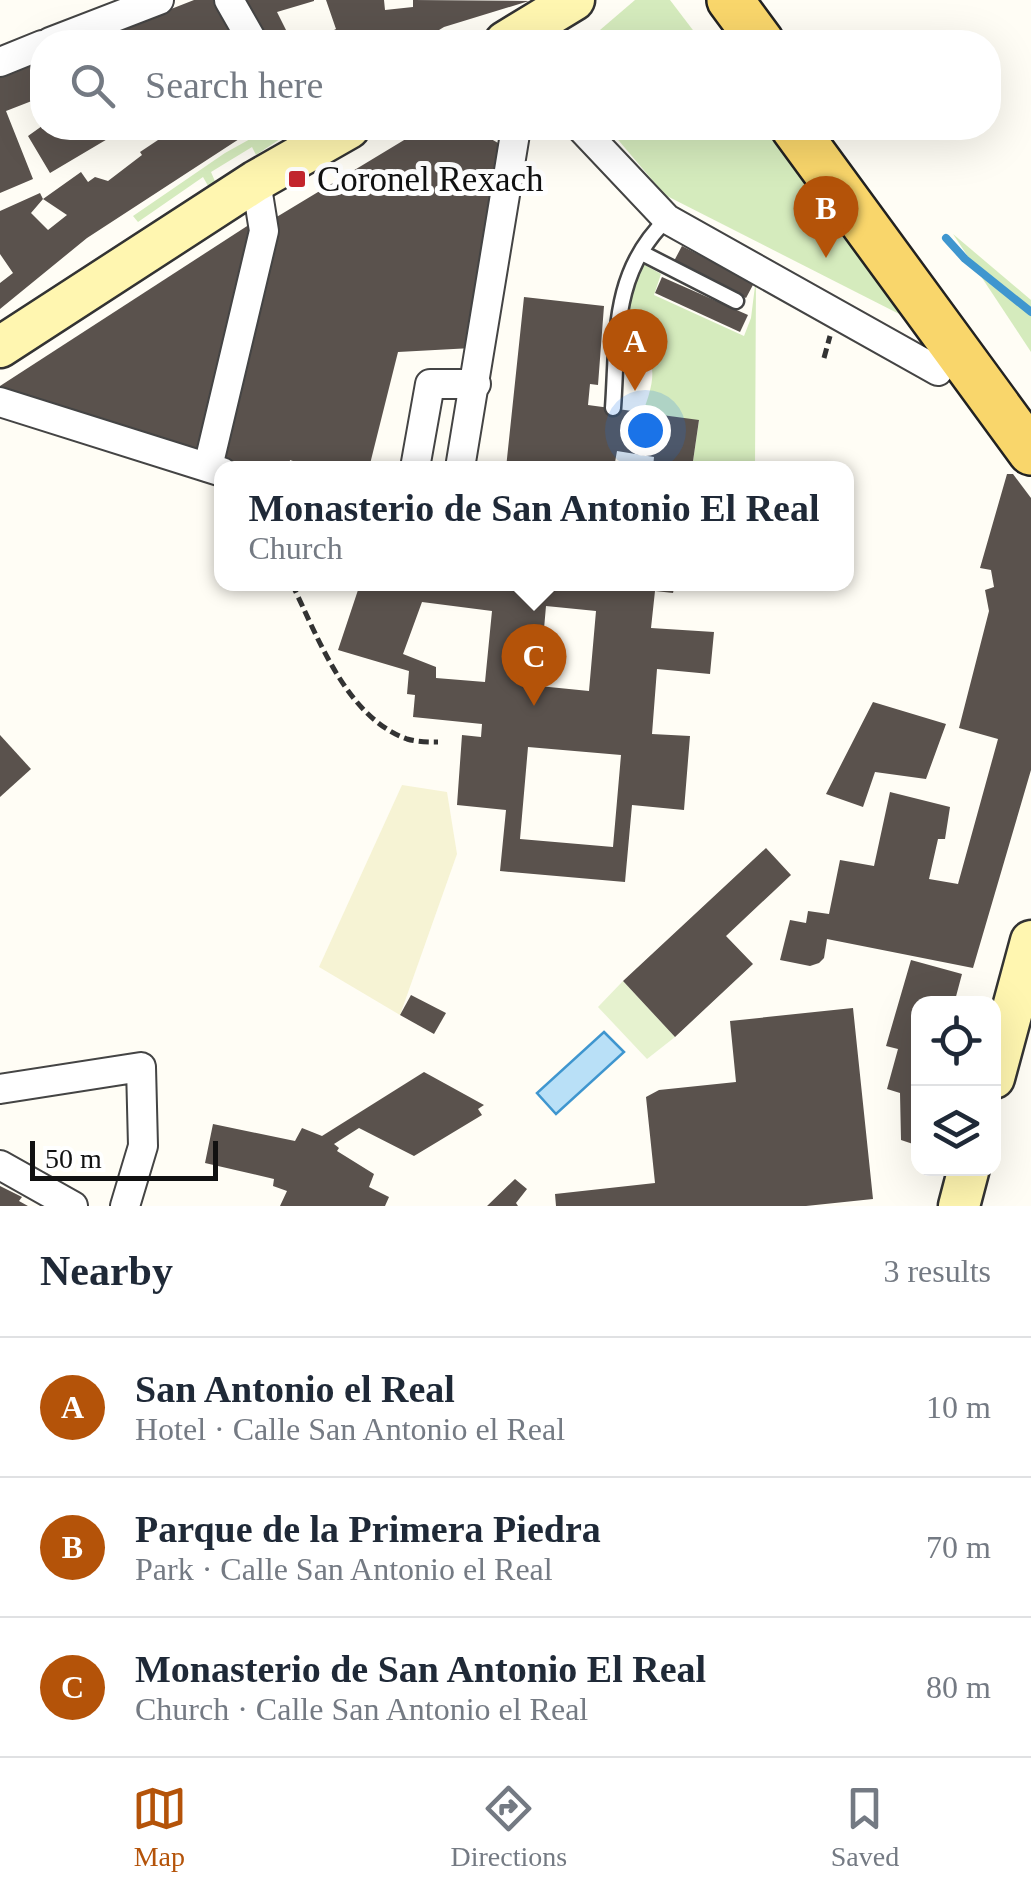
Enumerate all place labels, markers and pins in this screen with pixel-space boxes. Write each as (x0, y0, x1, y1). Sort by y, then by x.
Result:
place label: Coronel Rexach (317, 160, 544, 199)
marker: Coronel Rexach (286, 168, 308, 190)
pin: B (794, 176, 858, 258)
pin: A (602, 308, 668, 391)
pin: C (502, 624, 566, 706)

